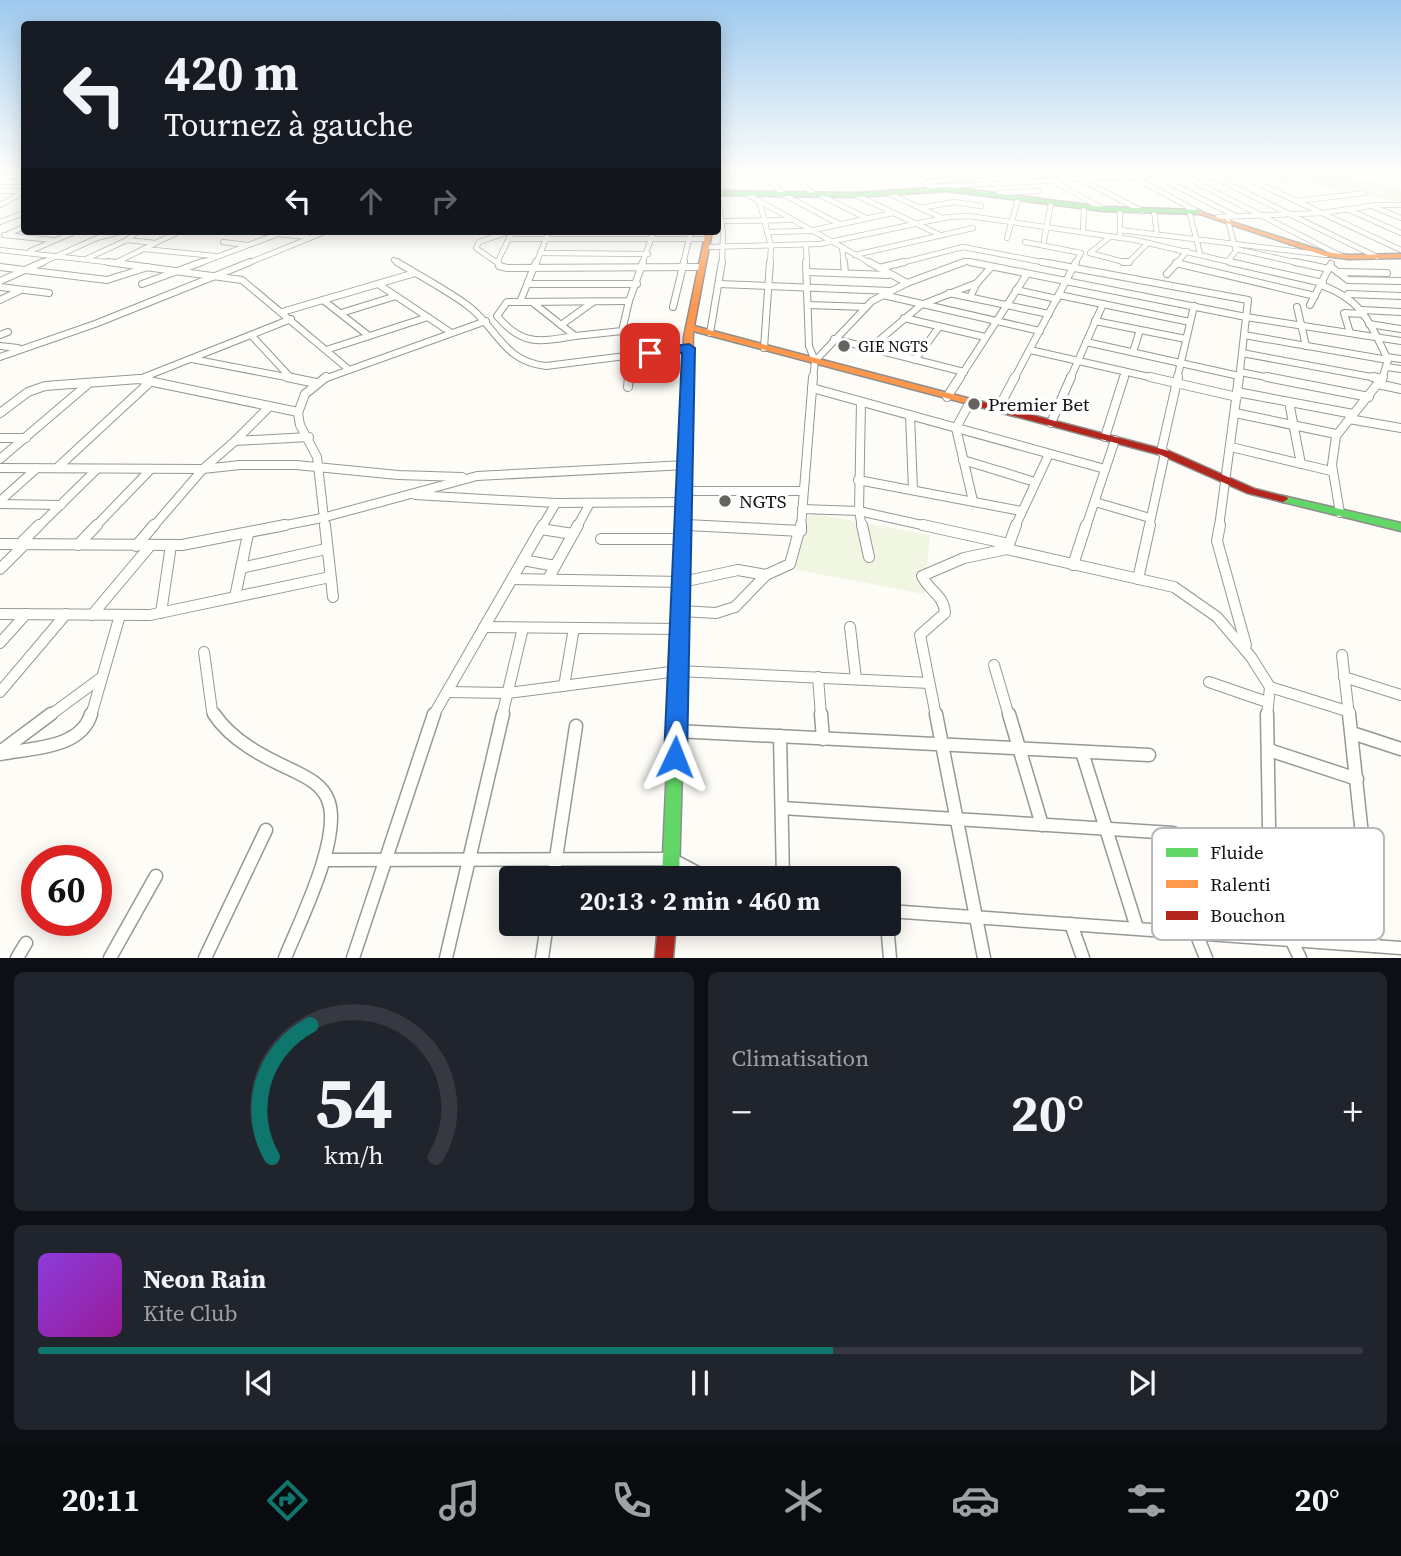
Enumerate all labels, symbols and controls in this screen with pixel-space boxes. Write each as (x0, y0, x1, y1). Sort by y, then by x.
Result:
text: 420 m (164, 39, 299, 106)
icon: left (49, 49, 140, 140)
text: Tournez à gauche (164, 103, 413, 147)
icon: left (279, 182, 317, 220)
icon: ahead (352, 182, 390, 220)
icon: right (425, 182, 463, 220)
pin (620, 323, 680, 383)
icon: arrive (631, 334, 669, 372)
place label: GIE NGTS (858, 335, 928, 357)
marker: GIE NGTS (836, 338, 852, 354)
place label: Premier Bet (988, 391, 1090, 417)
marker: Premier Bet (966, 396, 982, 412)
place label: NGTS (739, 488, 787, 514)
marker: NGTS (717, 493, 733, 509)
position arrow (638, 720, 712, 794)
legend (1152, 828, 1384, 940)
text: Fluide (1210, 839, 1264, 865)
speed limit sign: 60 (21, 845, 112, 936)
text: Ralenti (1210, 871, 1271, 897)
text: 20:13 · 2 min · 460 m (580, 883, 820, 919)
text: Bouchon (1210, 902, 1286, 928)
text: Climatisation (732, 1042, 869, 1074)
text: 54 (314, 1053, 393, 1152)
text: 20° (1011, 1077, 1084, 1148)
text: − (732, 1086, 752, 1138)
text: + (1343, 1086, 1363, 1138)
text: km/h (324, 1138, 384, 1172)
text: Neon Rain (143, 1261, 266, 1297)
text: Kite Club (143, 1297, 238, 1329)
icon: previous (240, 1364, 278, 1402)
icon: pause (681, 1364, 719, 1402)
icon: next (1123, 1364, 1161, 1402)
icon: directions (263, 1476, 312, 1525)
icon: music (435, 1476, 484, 1525)
icon: phone (607, 1476, 656, 1525)
icon: climate (779, 1476, 828, 1525)
icon: car (951, 1476, 1000, 1525)
icon: filters (1122, 1476, 1171, 1525)
text: 20:11 (61, 1478, 140, 1522)
text: 20° (1294, 1478, 1340, 1522)

